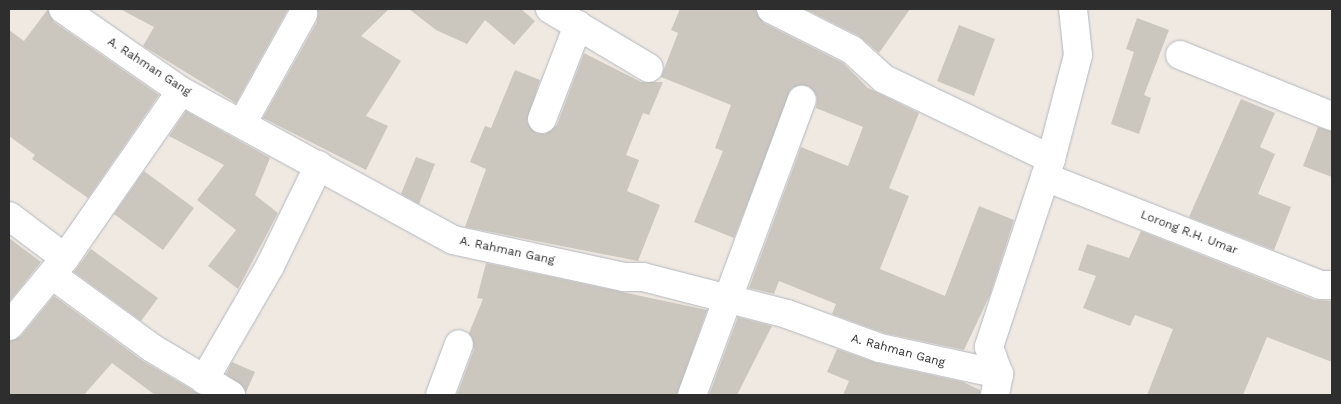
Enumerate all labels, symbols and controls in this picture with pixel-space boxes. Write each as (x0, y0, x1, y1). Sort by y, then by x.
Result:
street label: A. Rahman Gang (105, 35, 193, 99)
street label: Lorong R.H. Umar (1138, 208, 1240, 258)
street label: A. Rahman Gang (458, 234, 556, 268)
street label: A. Rahman Gang (849, 332, 947, 370)

